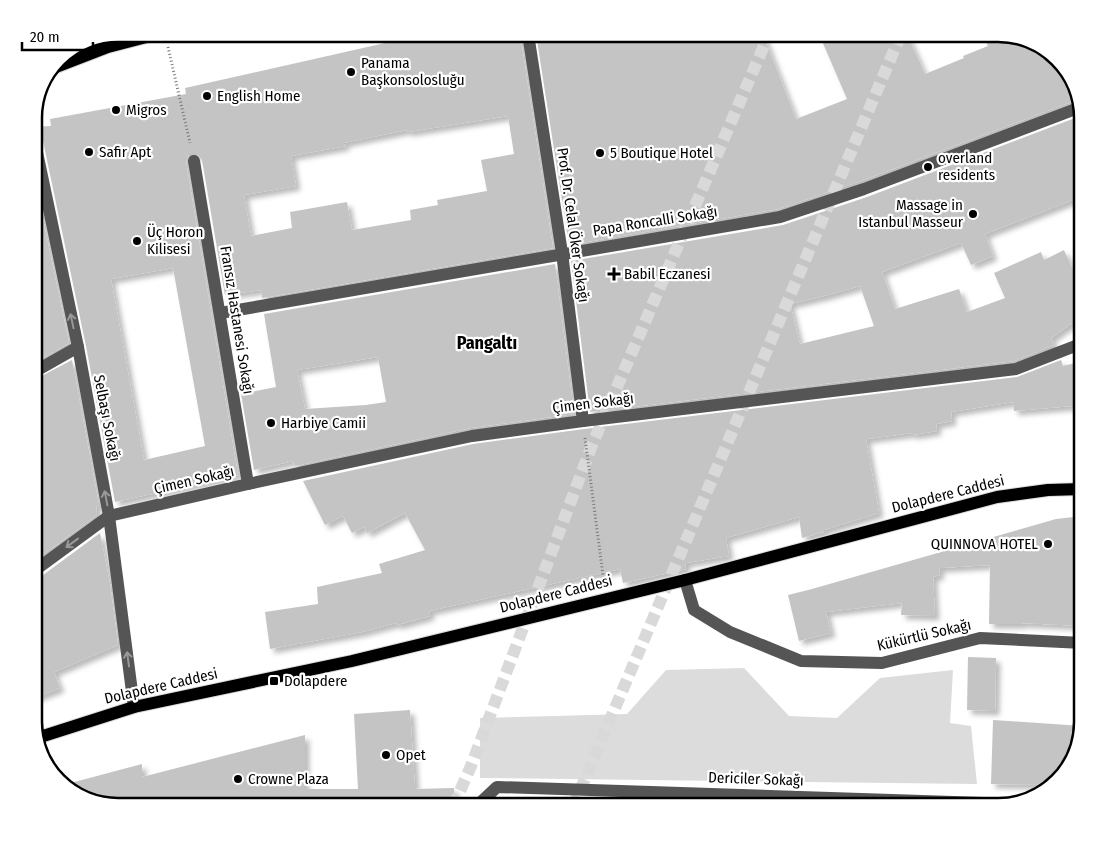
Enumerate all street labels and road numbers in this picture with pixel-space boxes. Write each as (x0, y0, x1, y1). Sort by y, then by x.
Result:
street label: Prof. Dr. Celal Öker Sokağı (553, 146, 593, 304)
street label: Papa Roncalli Sokağı (592, 202, 718, 240)
street label: Fransız Hastanesi Sokağı (216, 245, 258, 395)
street label: Selbaşı Sokağı (90, 373, 124, 463)
street label: Çimen Sokağı (551, 389, 635, 417)
street label: Çimen Sokağı (152, 462, 236, 498)
street label: Dolapdere Caddesi (890, 471, 1006, 517)
street label: Dolapdere Caddesi (498, 571, 614, 617)
street label: Kükürtlü Sokağı (875, 615, 973, 655)
street label: Dolapdere Caddesi (103, 664, 219, 708)
street label: Dericiler Sokağı (708, 768, 804, 790)

